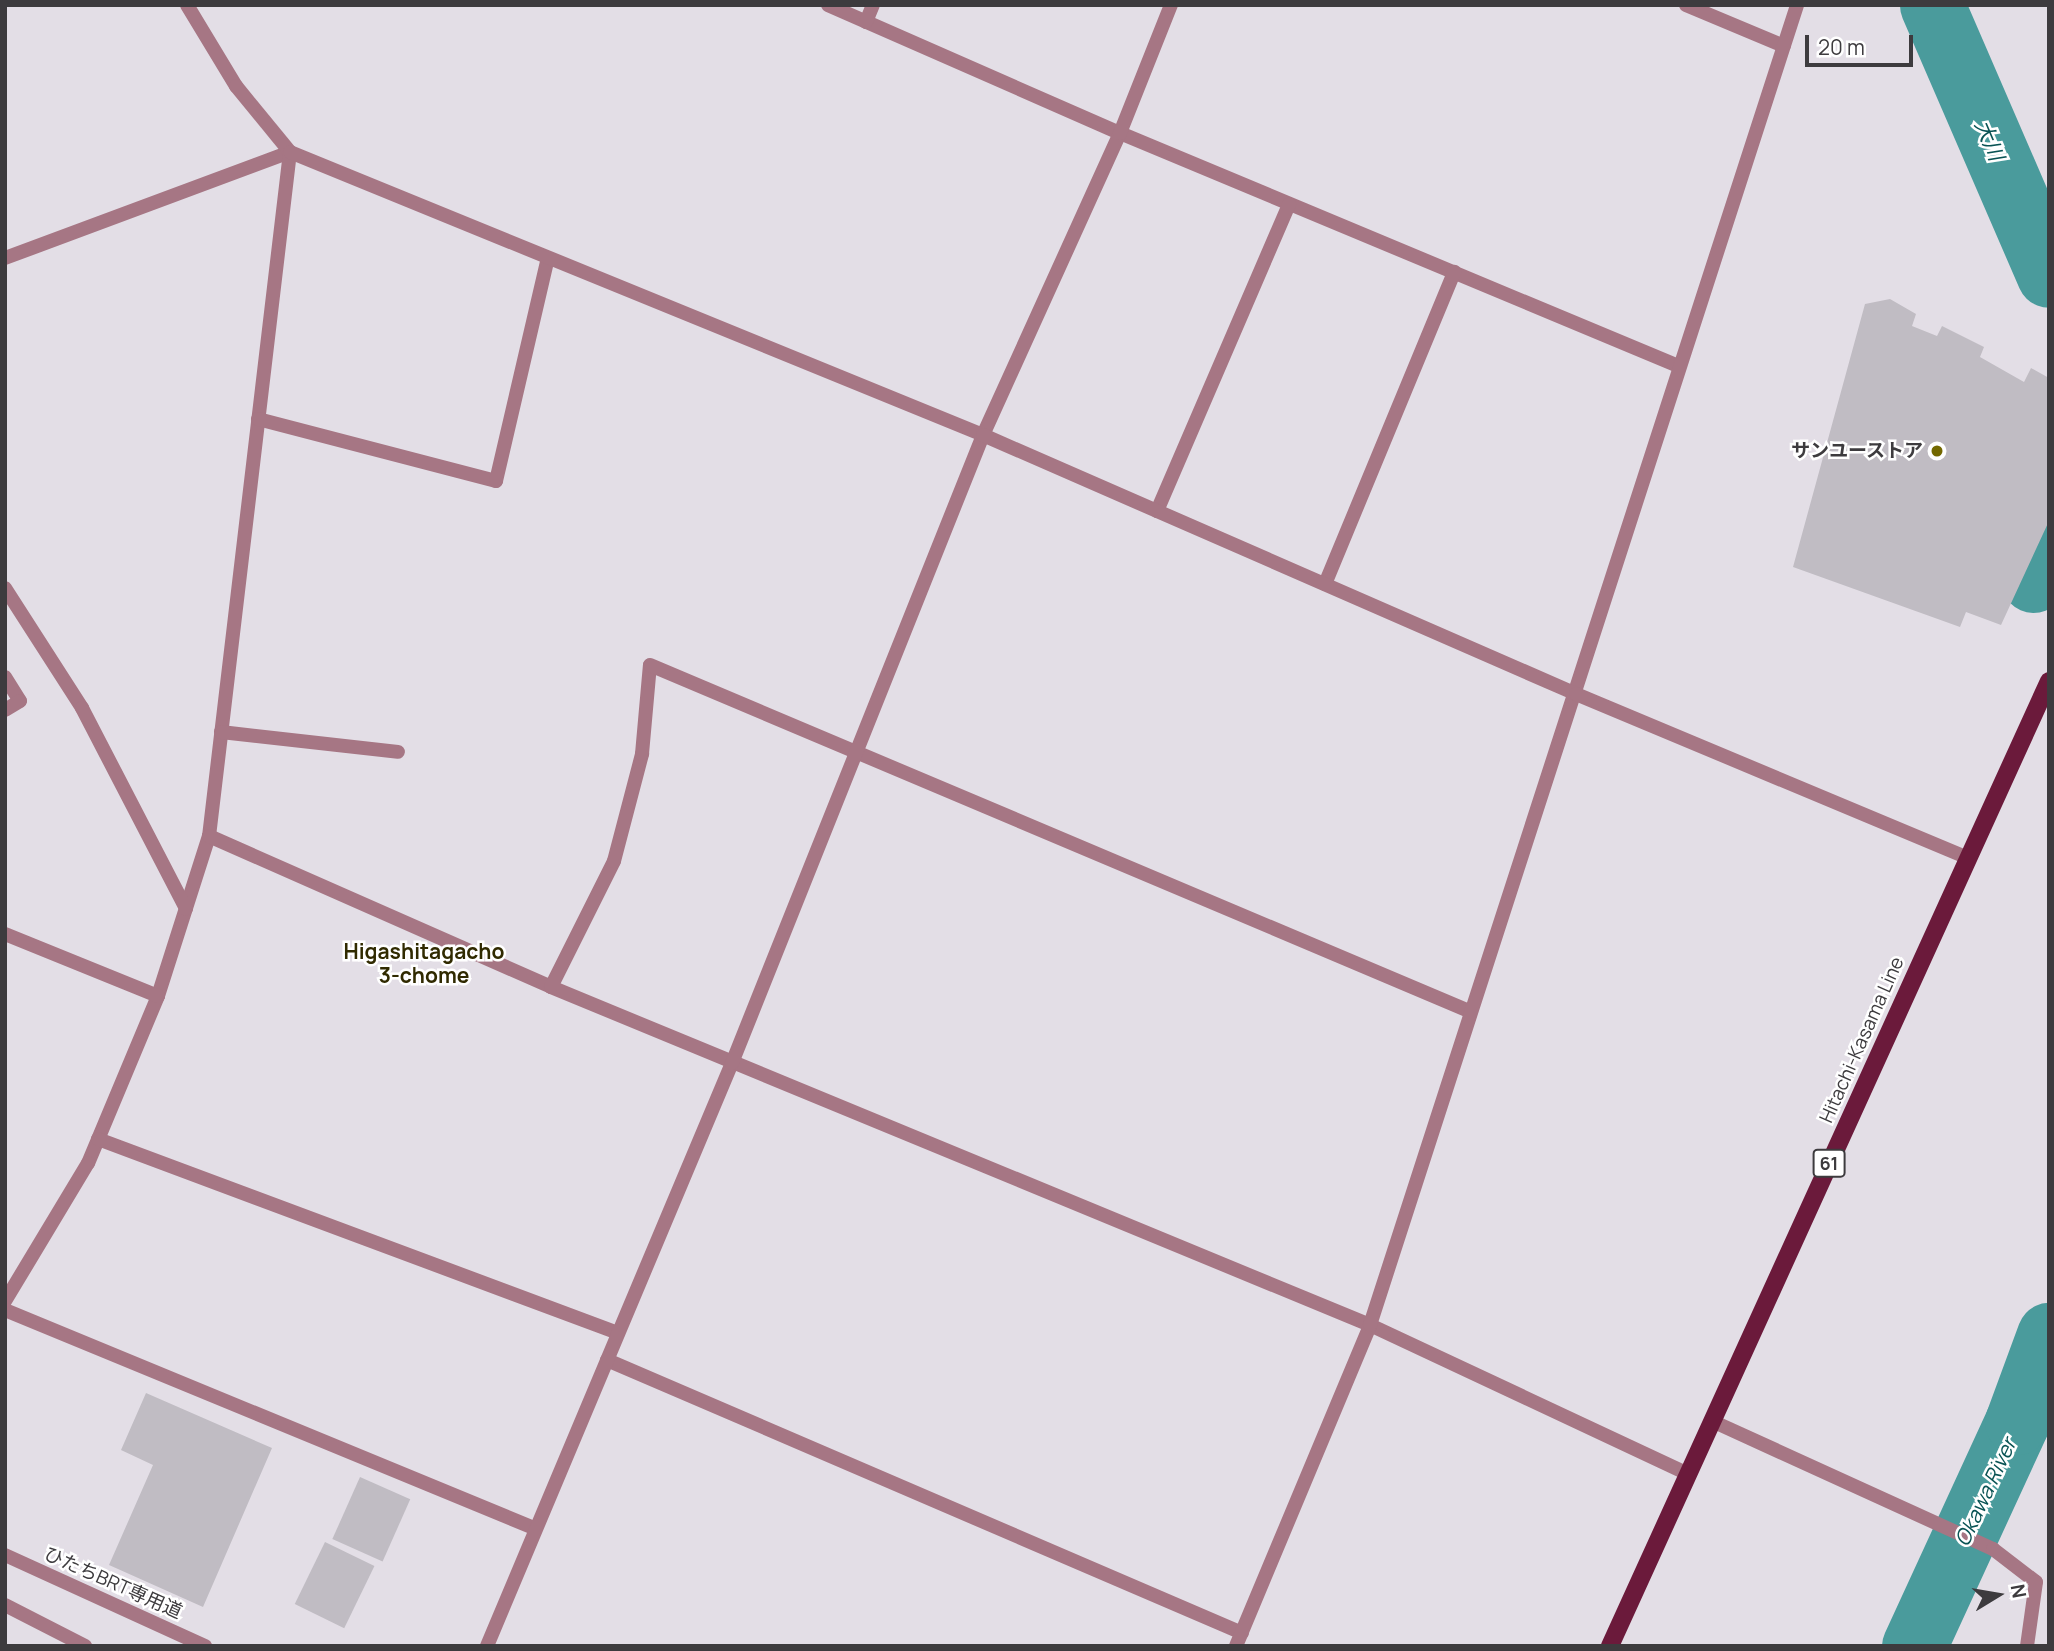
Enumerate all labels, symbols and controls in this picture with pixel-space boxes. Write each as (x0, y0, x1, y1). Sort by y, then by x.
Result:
scale bar (1809, 21, 1918, 65)
text: 20 m (1818, 33, 1865, 61)
water label: 大川 (1970, 116, 2010, 164)
place label: サンユーストア (1790, 440, 1923, 462)
marker: サンユーストア (1929, 443, 1945, 459)
district label: Higashitagacho 3-chome (344, 938, 504, 988)
street label: Hitachi-Kasama Line (1815, 954, 1909, 1126)
road number: 61 (1812, 1148, 1846, 1178)
water label: Okawa River (1949, 1434, 2021, 1550)
street label: ひたちBRT専用道 (40, 1542, 186, 1624)
north arrow (1963, 1560, 2033, 1630)
text: N (2005, 1582, 2033, 1600)

